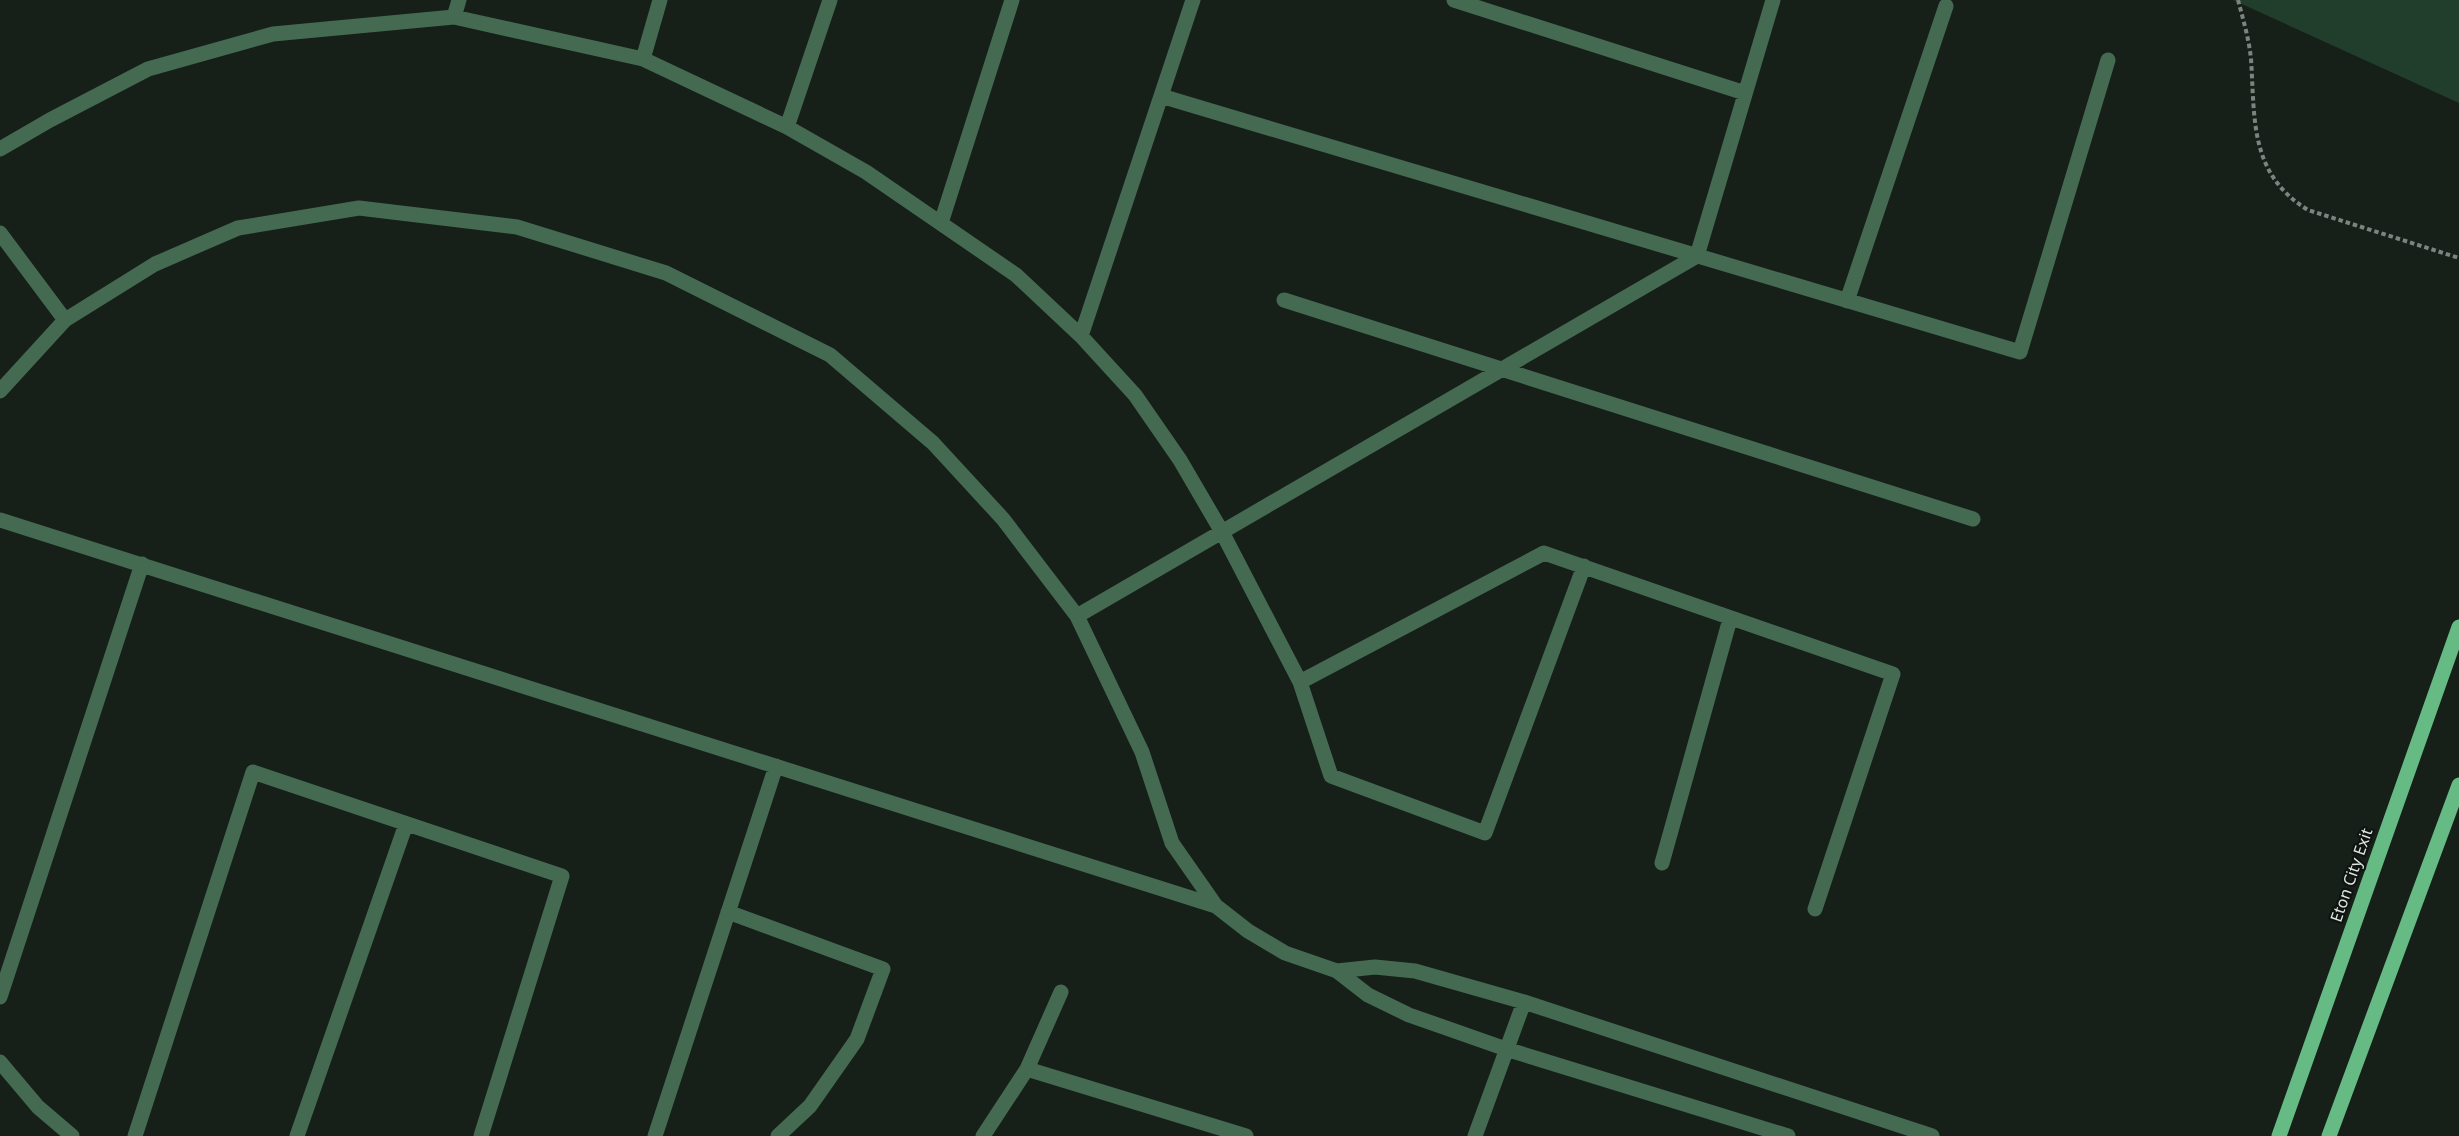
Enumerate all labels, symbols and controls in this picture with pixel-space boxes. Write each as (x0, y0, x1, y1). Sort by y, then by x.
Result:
street label: Eton City Exit (2325, 825, 2377, 925)

